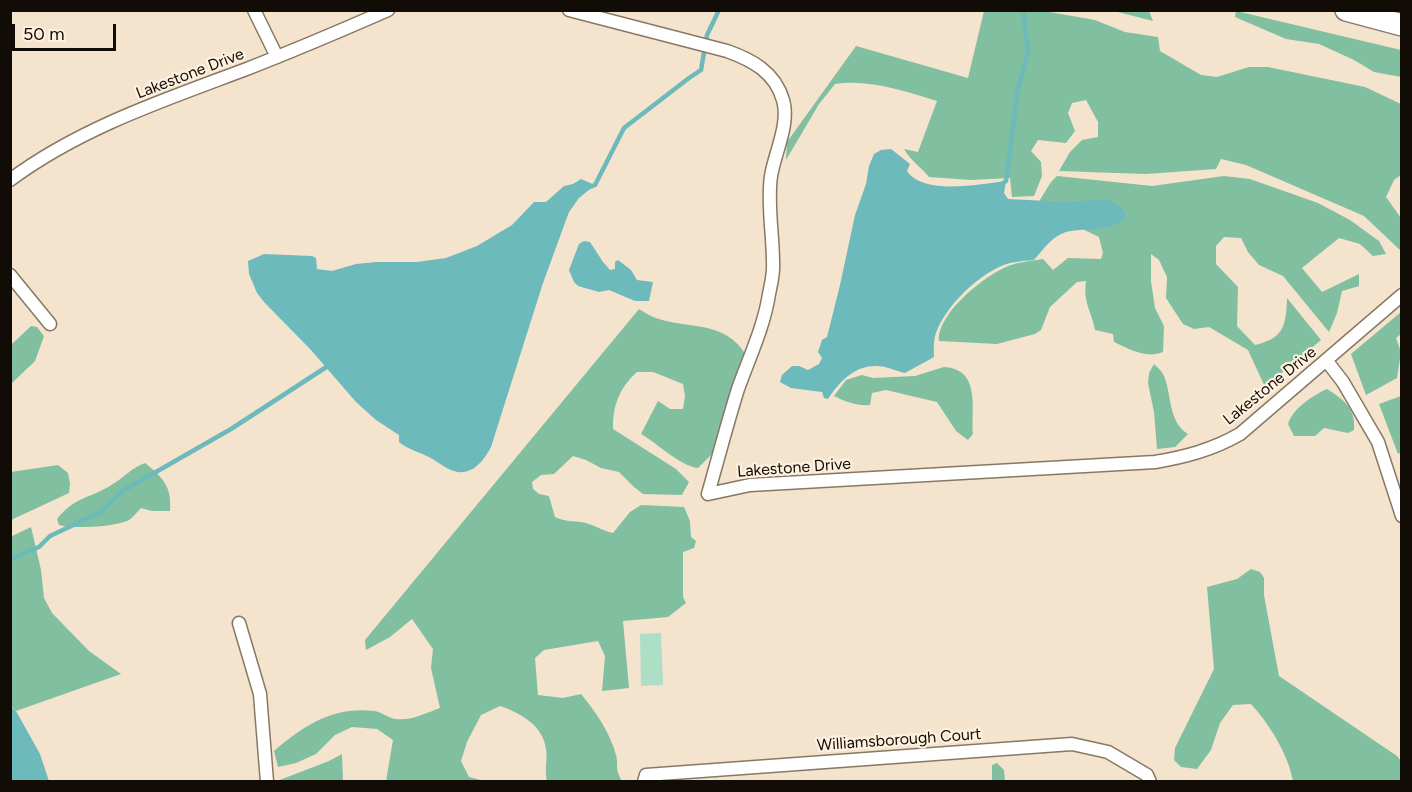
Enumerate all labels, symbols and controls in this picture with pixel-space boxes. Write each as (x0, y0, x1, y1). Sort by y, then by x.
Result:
scale bar (15, 12, 118, 50)
text: 50 m (23, 23, 65, 45)
street label: Lakestone Drive (133, 45, 247, 103)
street label: Lakestone Drive (1220, 343, 1320, 429)
street label: Lakestone Drive (736, 454, 852, 482)
street label: Williamsborough Court (816, 725, 982, 755)

